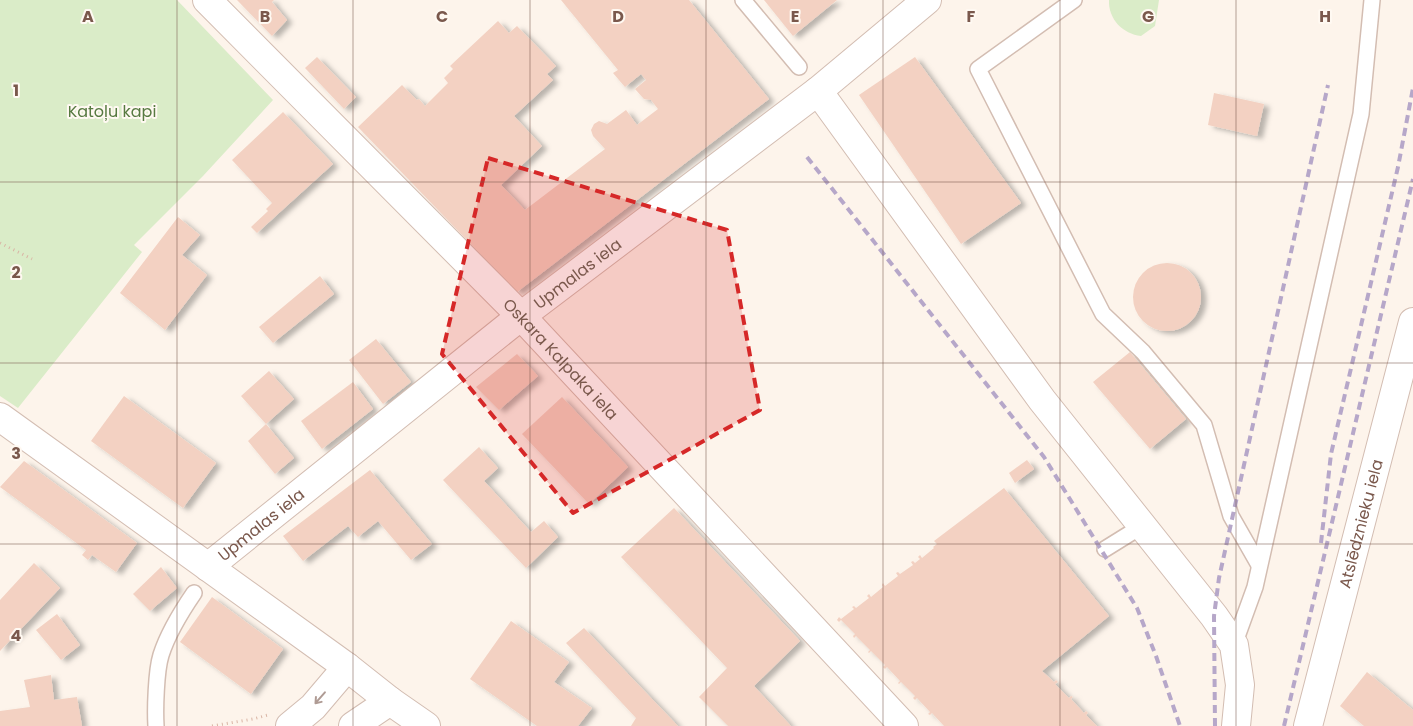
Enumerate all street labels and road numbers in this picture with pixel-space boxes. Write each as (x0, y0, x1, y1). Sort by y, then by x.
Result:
street label: Upmalas iela (529, 232, 626, 314)
street label: Oskara Kalpaka iela (498, 293, 624, 425)
street label: Atslēdznieku iela (1333, 457, 1388, 591)
street label: Upmalas iela (213, 483, 309, 566)

